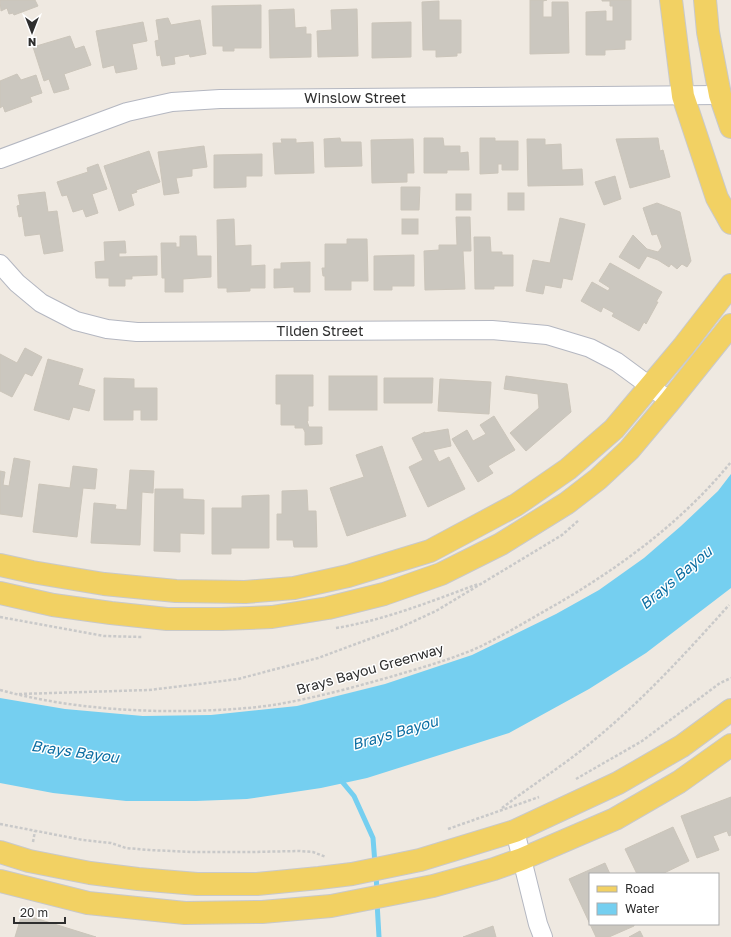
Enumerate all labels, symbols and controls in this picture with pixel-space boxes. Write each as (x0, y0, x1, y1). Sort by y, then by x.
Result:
north arrow (12, 12, 52, 52)
text: N (28, 36, 36, 49)
street label: Winslow Street (304, 89, 406, 106)
street label: Tilden Street (276, 322, 364, 339)
water label: Brays Bayou (636, 541, 716, 613)
street label: Brays Bayou Greenway (294, 639, 446, 698)
water label: Brays Bayou (350, 711, 441, 754)
water label: Brays Bayou (30, 736, 121, 767)
legend (589, 873, 719, 925)
text: Road (625, 881, 654, 896)
scale bar (14, 899, 65, 925)
text: Water (625, 901, 659, 916)
text: 20 m (20, 905, 48, 920)

